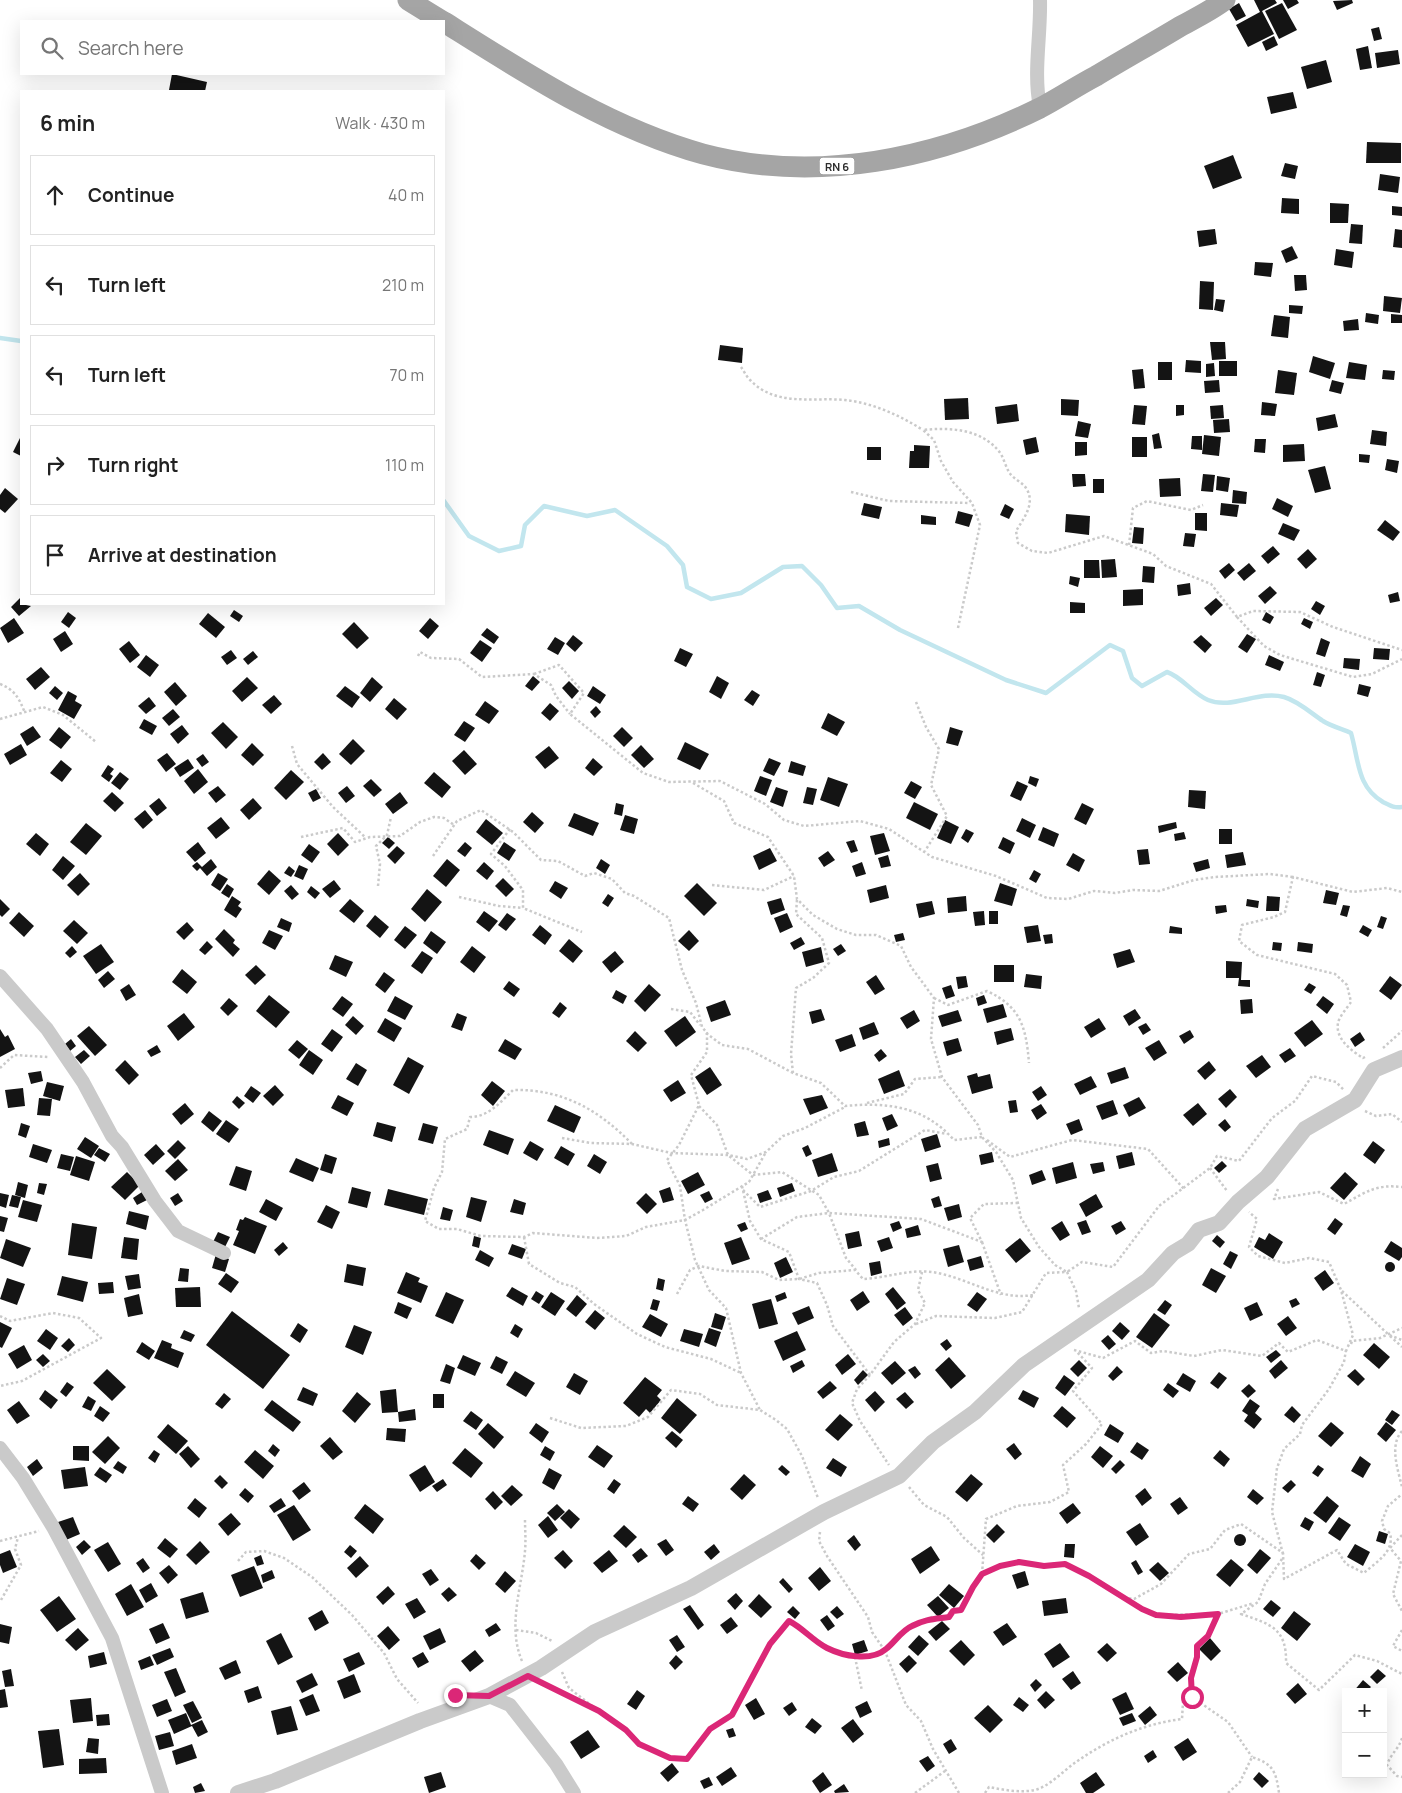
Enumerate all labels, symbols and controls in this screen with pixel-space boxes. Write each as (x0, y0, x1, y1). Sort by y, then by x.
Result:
search box (20, 20, 445, 75)
icon: search (38, 34, 66, 62)
text: Search here (78, 35, 184, 61)
text: 6 min (40, 109, 95, 137)
text: Walk · 430 m (335, 112, 425, 134)
road number: RN 6 (820, 158, 854, 175)
icon: ahead (41, 181, 69, 209)
text: Continue (88, 182, 174, 208)
text: 40 m (388, 184, 424, 206)
icon: left (41, 271, 69, 299)
text: Turn left (88, 272, 166, 298)
text: 210 m (382, 274, 424, 296)
icon: left (41, 361, 69, 389)
text: Turn left (88, 362, 166, 388)
text: 70 m (389, 364, 424, 386)
icon: right (41, 451, 69, 479)
text: Turn right (88, 452, 178, 478)
text: 110 m (385, 454, 424, 476)
icon: arrive (41, 541, 69, 569)
text: Arrive at destination (88, 542, 277, 568)
route end (444, 1684, 467, 1707)
route start (1181, 1686, 1204, 1709)
map controls (1342, 1688, 1387, 1778)
button: + (1342, 1688, 1387, 1733)
button: − (1342, 1733, 1387, 1778)

